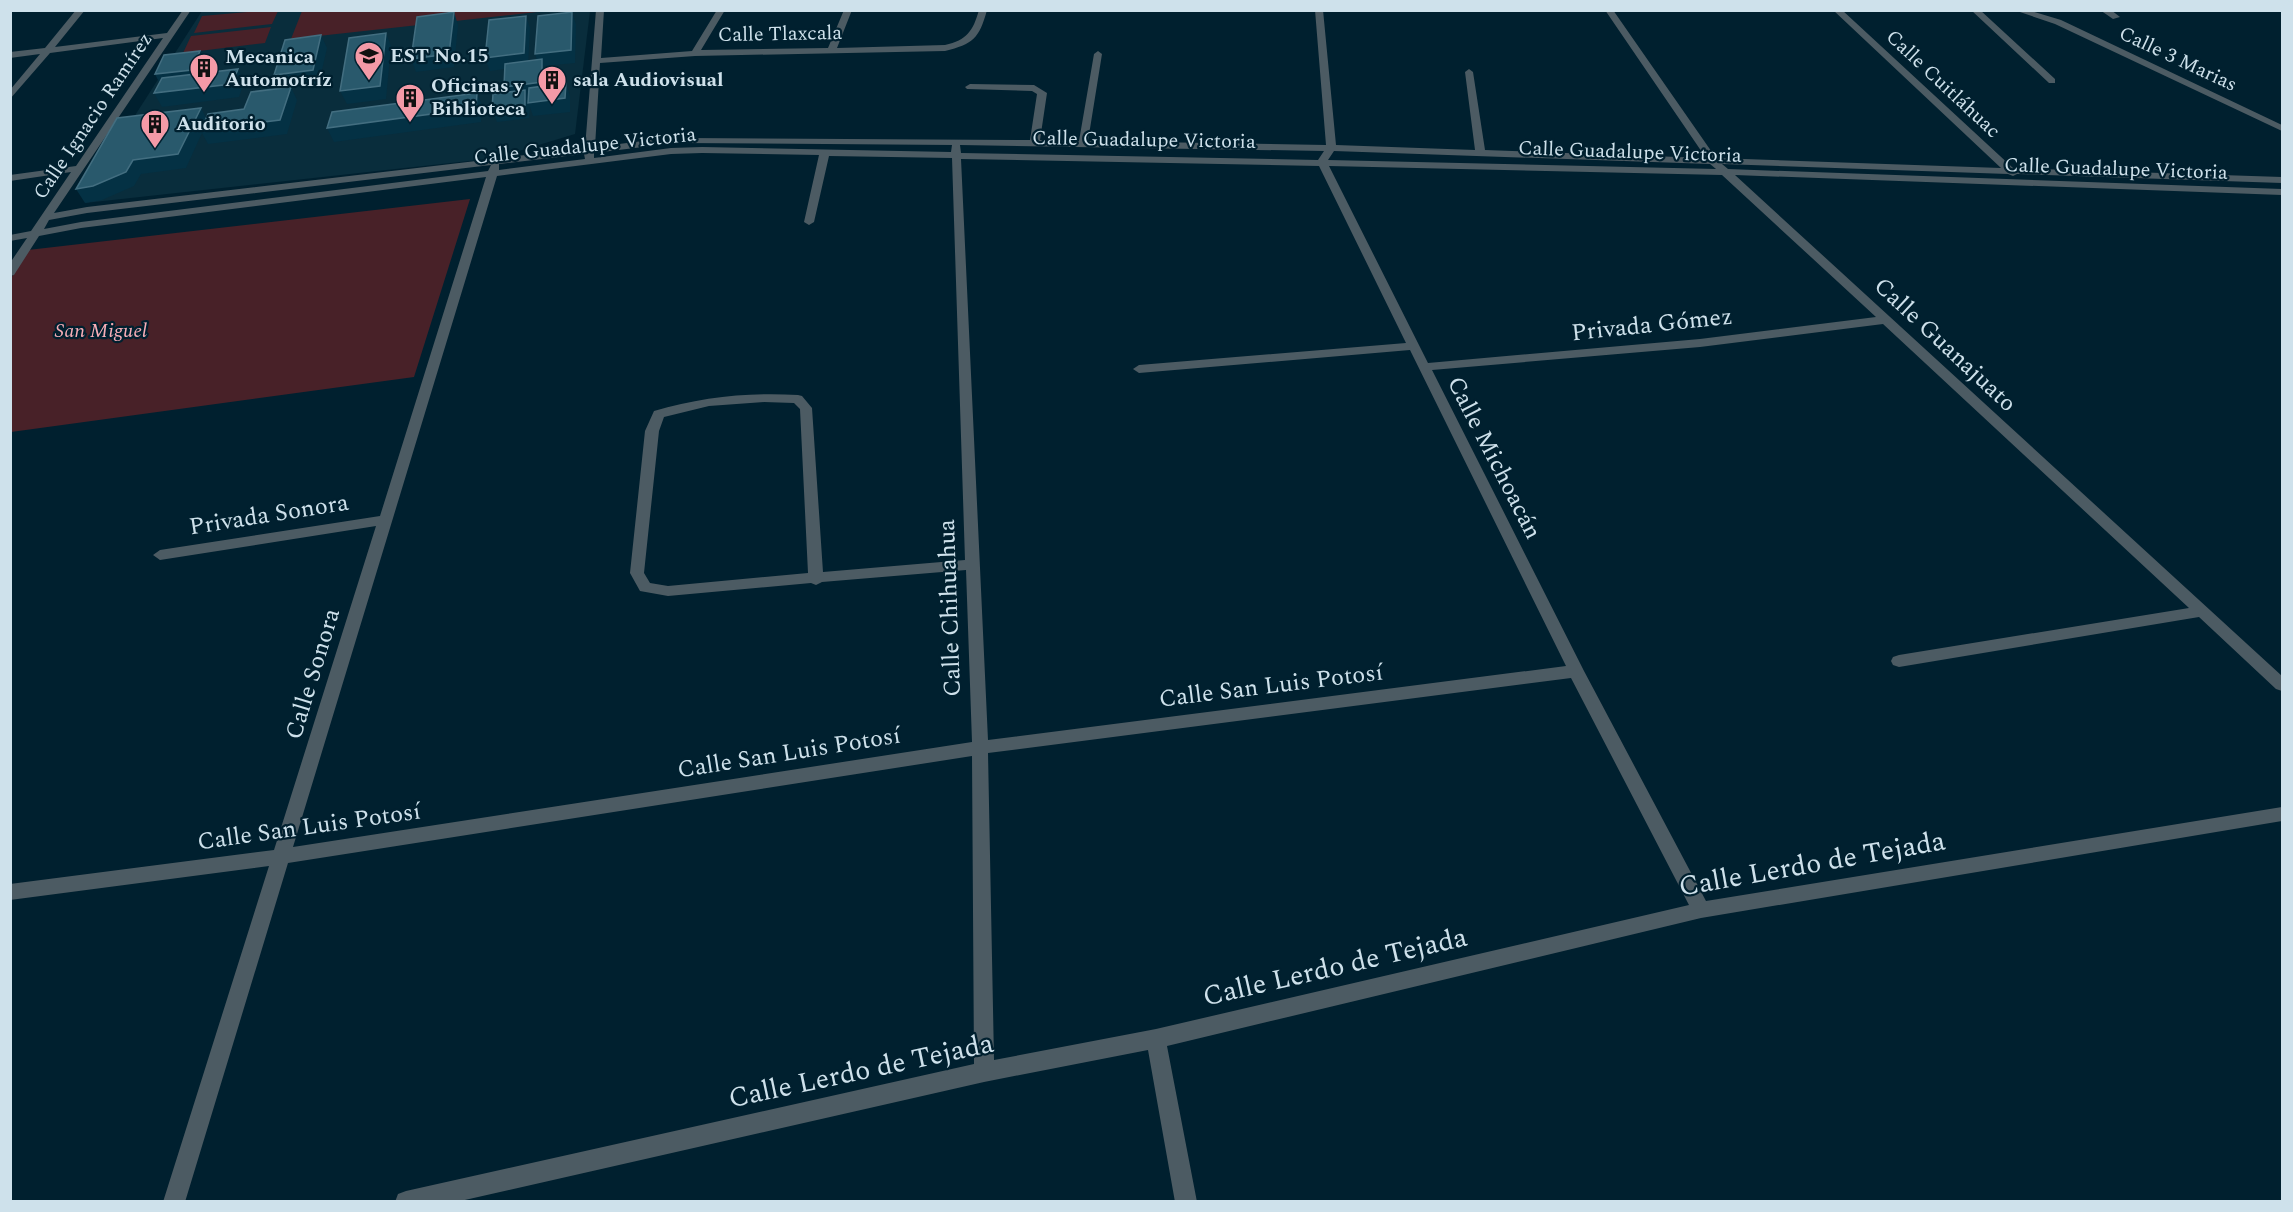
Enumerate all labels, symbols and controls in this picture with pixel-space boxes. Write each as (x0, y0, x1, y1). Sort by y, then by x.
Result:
street label: Calle Tlaxcala (718, 18, 843, 50)
street label: Calle 3 Marias (2114, 19, 2242, 99)
street label: Calle Cuitláhuac (1879, 23, 2007, 145)
street label: Calle Ignacio Ramírez (26, 26, 160, 206)
school or university icon: EST No.15 (353, 40, 385, 82)
place label: EST No.15 (390, 41, 489, 71)
place label: Mecanica Automotríz (225, 42, 332, 95)
building icon: Mecanica Automotríz (188, 52, 220, 94)
building icon: sala Audiovisual (536, 64, 568, 106)
place label: sala Audiovisual (573, 65, 723, 95)
place label: Oficinas y Biblioteca (431, 71, 526, 124)
building icon: Oficinas y Biblioteca (394, 82, 426, 124)
building icon: Auditorio (139, 108, 171, 150)
place label: Auditorio (176, 109, 266, 139)
street label: Calle Guadalupe Victoria (472, 119, 698, 173)
street label: Calle Guadalupe Victoria (1032, 123, 1256, 157)
street label: Calle Guadalupe Victoria (1518, 133, 1742, 171)
street label: Calle Guadalupe Victoria (2004, 150, 2228, 188)
street label: Calle Guanajuato (1865, 269, 2025, 421)
street label: Privada Gómez (1570, 299, 1734, 351)
park label: San Miguel (55, 316, 147, 346)
street label: Calle Michoacán (1437, 370, 1551, 546)
street label: Privada Sonora (187, 485, 352, 545)
street label: Calle Chihuahua (929, 518, 971, 697)
street label: Calle Sonora (276, 604, 350, 744)
street label: Calle San Luis Potosí (1157, 654, 1386, 718)
street label: Calle San Luis Potosí (675, 717, 905, 788)
street label: Calle San Luis Potosí (195, 793, 425, 861)
street label: Calle Lerdo de Tejada (1675, 819, 1949, 909)
street label: Calle Lerdo de Tejada (1199, 916, 1472, 1018)
street label: Calle Lerdo de Tejada (724, 1022, 998, 1120)

